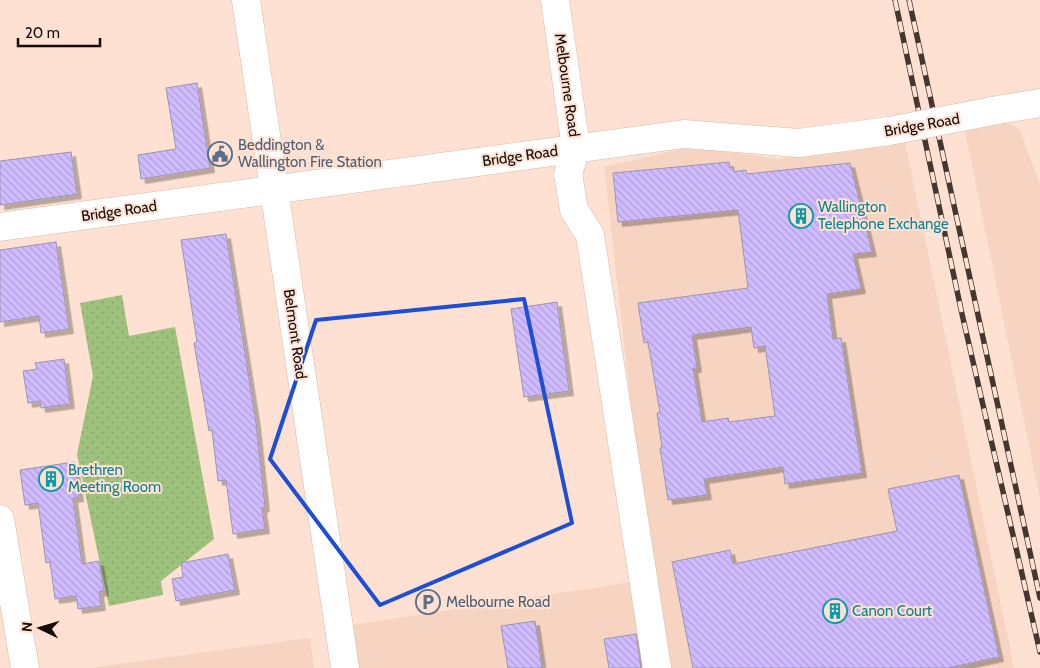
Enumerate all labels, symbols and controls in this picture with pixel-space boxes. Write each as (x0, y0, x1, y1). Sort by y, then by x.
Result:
scale bar (18, 15, 100, 47)
text: 20 m (25, 24, 60, 42)
street label: Melbourne Road (551, 32, 583, 138)
street label: Bridge Road (883, 110, 961, 140)
place label: Beddington & Wallington Fire Station (238, 136, 382, 171)
public building icon: Beddington & Wallington Fire Station (207, 141, 233, 167)
street label: Bridge Road (481, 142, 559, 170)
street label: Bridge Road (80, 197, 158, 225)
place label: Wallington Telephone Exchange (818, 198, 949, 233)
building icon: Wallington Telephone Exchange (788, 203, 814, 229)
street label: Belmont Road (280, 288, 310, 380)
place label: Brethren Meeting Room (68, 461, 161, 496)
building icon: Brethren Meeting Room (38, 466, 64, 492)
parking icon: Melbourne Road (415, 589, 441, 615)
place label: Melbourne Road (446, 593, 550, 611)
building icon: Canon Court (822, 598, 848, 624)
place label: Canon Court (852, 602, 932, 620)
north arrow (15, 603, 65, 653)
text: N (18, 621, 36, 633)

